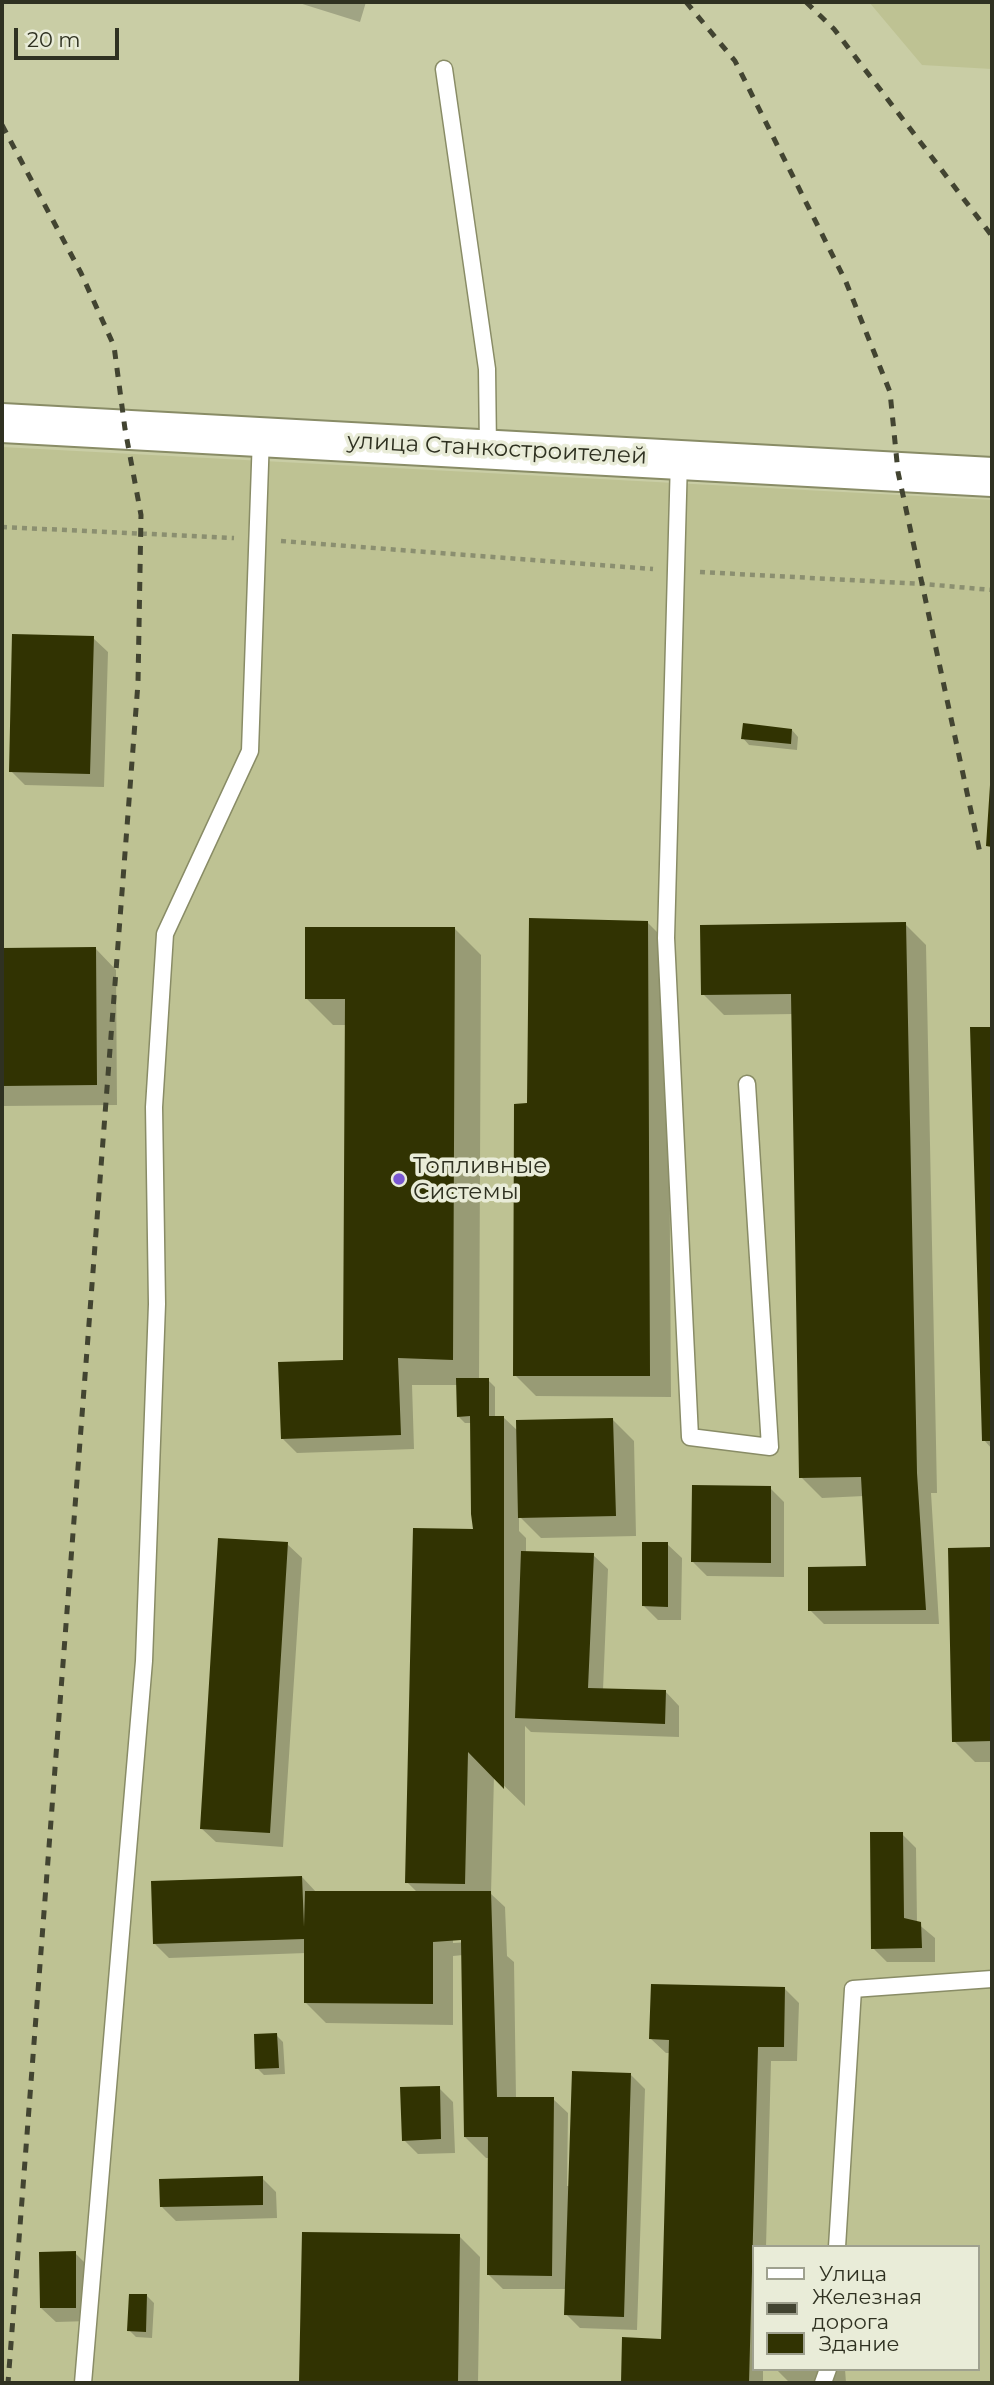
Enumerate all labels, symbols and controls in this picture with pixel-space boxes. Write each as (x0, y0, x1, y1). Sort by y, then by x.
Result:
scale bar (18, 14, 122, 58)
text: 20 m (27, 27, 81, 52)
street label: улица Станкостроителей (346, 427, 648, 471)
place label: Топливные Системы (413, 1152, 548, 1206)
marker: Топливные Системы (391, 1171, 407, 1187)
legend (752, 2245, 980, 2371)
text: Улица (819, 2261, 887, 2286)
text: Железная дорога (812, 2284, 922, 2334)
text: Здание (819, 2331, 900, 2356)

